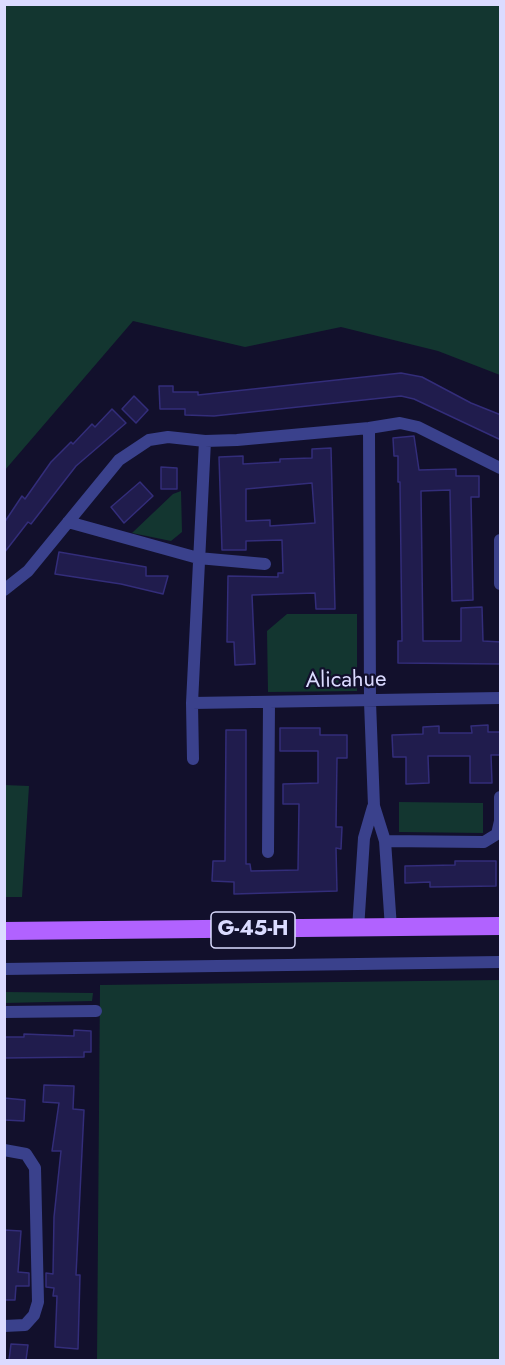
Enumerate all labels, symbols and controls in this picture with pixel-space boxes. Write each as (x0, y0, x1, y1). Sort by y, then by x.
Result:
street label: Alicahue (305, 667, 387, 695)
road number: G-45-H (211, 912, 295, 948)

